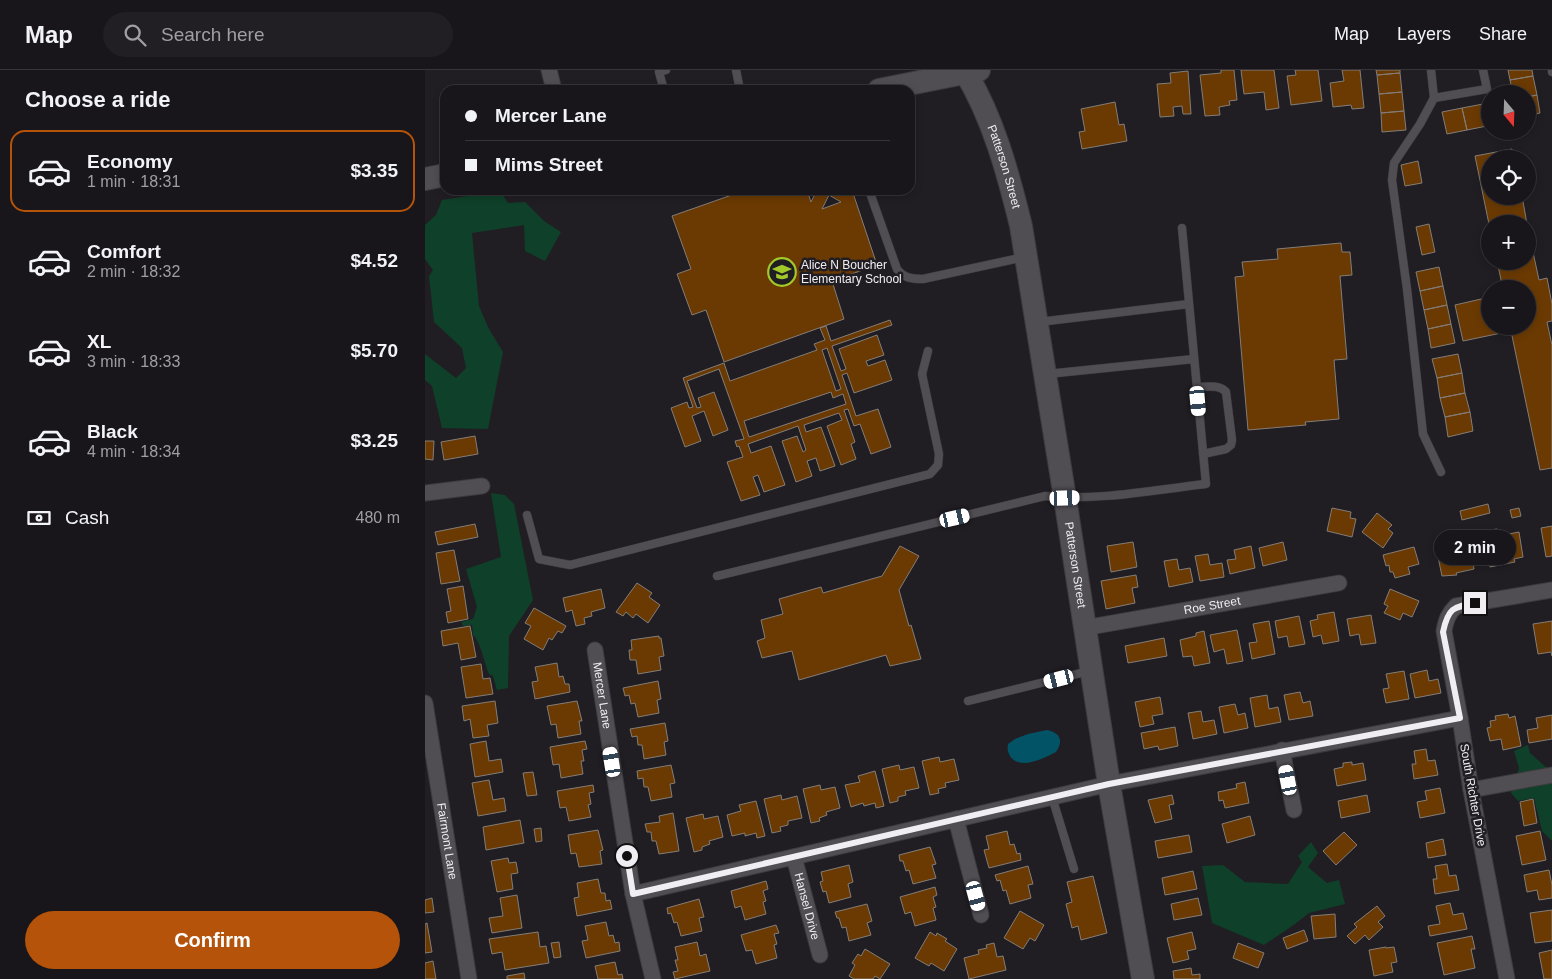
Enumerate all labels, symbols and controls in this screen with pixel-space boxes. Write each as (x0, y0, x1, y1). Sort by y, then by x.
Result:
search box (103, 12, 453, 57)
text: Map (25, 21, 73, 48)
icon: search (121, 21, 149, 49)
text: Search here (161, 24, 265, 45)
text: Map (1334, 24, 1369, 44)
text: Layers (1397, 24, 1451, 44)
text: Share (1479, 24, 1527, 44)
north arrow (1481, 85, 1536, 140)
map controls (1481, 85, 1536, 335)
text: Choose a ride (25, 87, 170, 112)
text: Mercer Lane (495, 105, 607, 126)
street label: Patterson Street (985, 123, 1024, 211)
icon: car (27, 149, 72, 194)
button: locate (1481, 150, 1536, 205)
text: Economy (87, 151, 173, 172)
text: Mims Street (495, 154, 603, 175)
text: $3.35 (350, 160, 398, 181)
text: 1 min · 18:31 (87, 173, 180, 190)
button: + (1481, 215, 1536, 270)
icon: car (27, 239, 72, 284)
text: Comfort (87, 241, 161, 262)
text: $4.52 (350, 250, 398, 271)
school or university icon: Alice N Boucher Elementary School (767, 257, 797, 287)
place label: Alice N Boucher Elementary School (801, 258, 902, 286)
text: 2 min · 18:32 (87, 263, 180, 280)
button: − (1481, 280, 1536, 335)
icon: car (27, 329, 72, 374)
text: XL (87, 331, 111, 352)
text: $5.70 (350, 340, 398, 361)
text: 3 min · 18:33 (87, 353, 180, 370)
car (1189, 385, 1206, 417)
icon: car (27, 419, 72, 464)
text: Black (87, 421, 138, 442)
text: $3.25 (350, 430, 398, 451)
text: 4 min · 18:34 (87, 443, 180, 460)
car (1049, 490, 1080, 506)
icon: cash (25, 504, 53, 532)
text: Cash (65, 507, 109, 528)
car (938, 507, 971, 529)
text: 480 m (356, 509, 400, 526)
street label: Patterson Street (1062, 521, 1089, 610)
callout: 2 min (1434, 530, 1516, 566)
text: 2 min (1454, 539, 1496, 556)
route end (1464, 592, 1486, 614)
street label: Roe Street (1183, 593, 1242, 617)
street label: Mercer Lane (590, 661, 614, 730)
car (1042, 668, 1075, 690)
street label: South Richter Drive (1457, 743, 1489, 848)
car (602, 746, 621, 778)
car (1277, 764, 1298, 796)
street label: Fairmont Lane (434, 802, 460, 881)
route start (616, 845, 638, 867)
street label: Hansel Drive (791, 871, 823, 942)
car (964, 880, 987, 912)
button: Confirm (25, 911, 400, 969)

